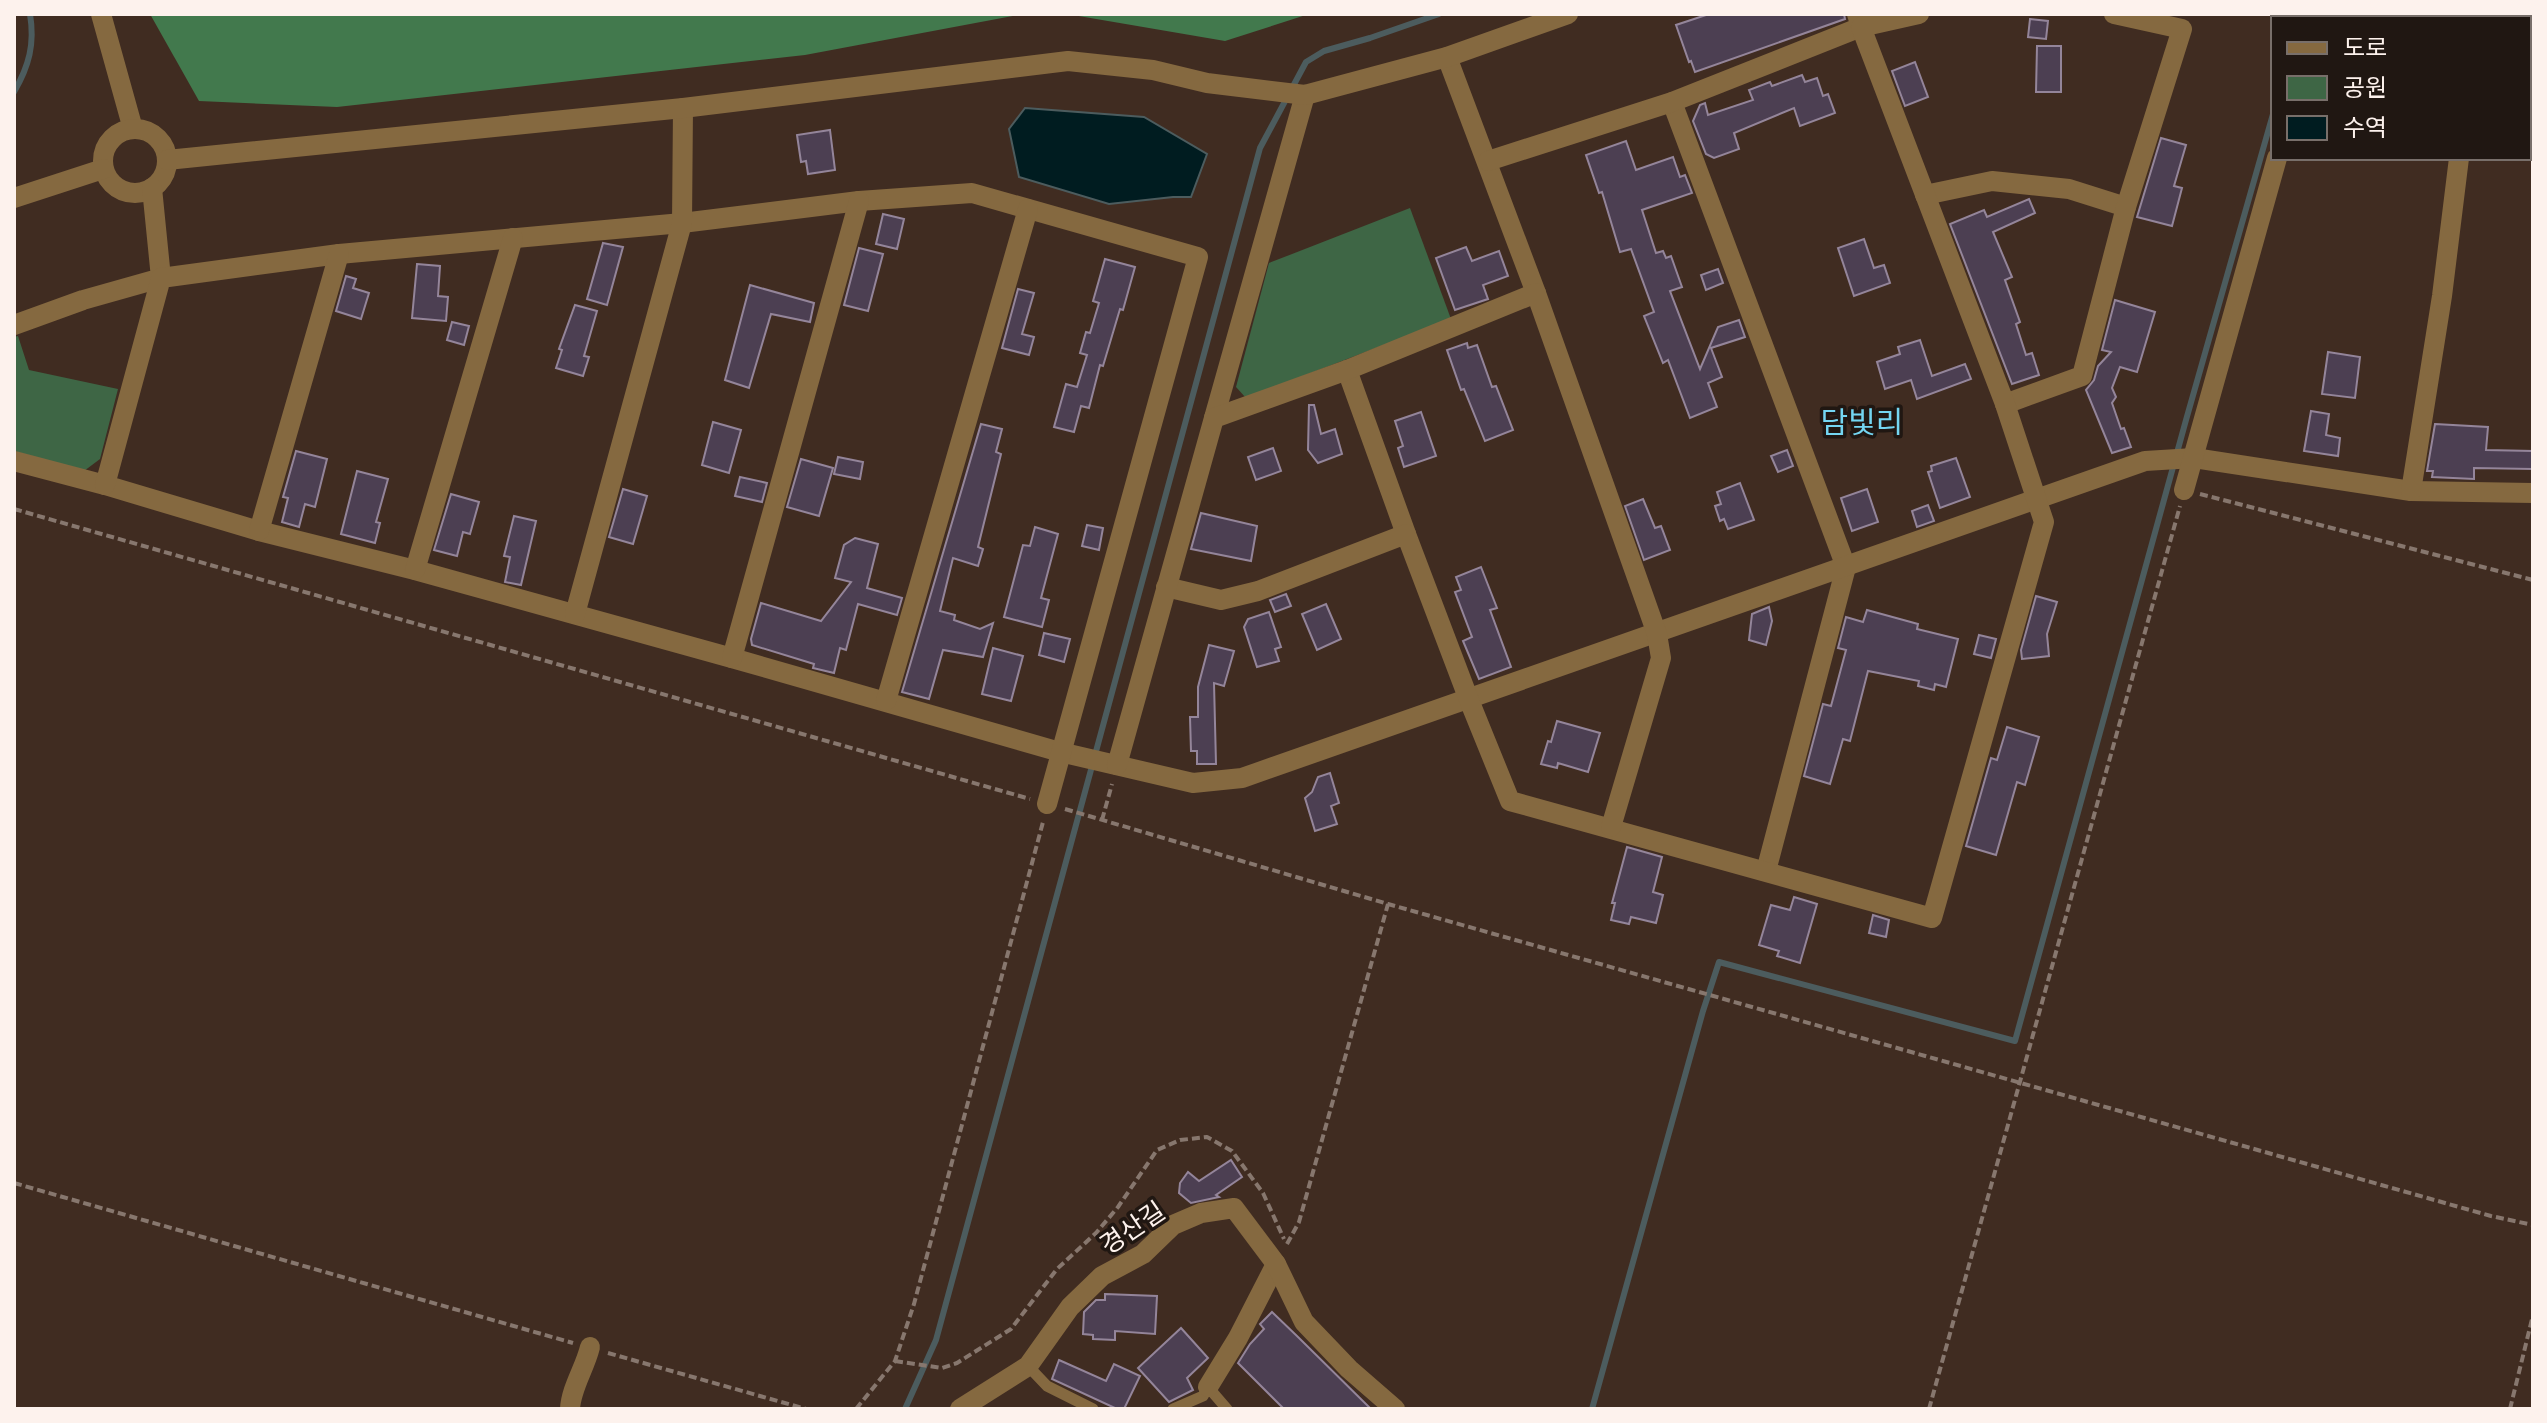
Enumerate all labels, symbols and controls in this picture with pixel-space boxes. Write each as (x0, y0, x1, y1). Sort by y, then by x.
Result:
legend (2271, 16, 2531, 160)
text: 도로 (2343, 28, 2387, 63)
text: 공원 (2343, 68, 2387, 103)
text: 수역 (2343, 108, 2387, 143)
district label: 담빛리 (1821, 398, 1903, 442)
street label: 경산길 (1090, 1190, 1172, 1262)

